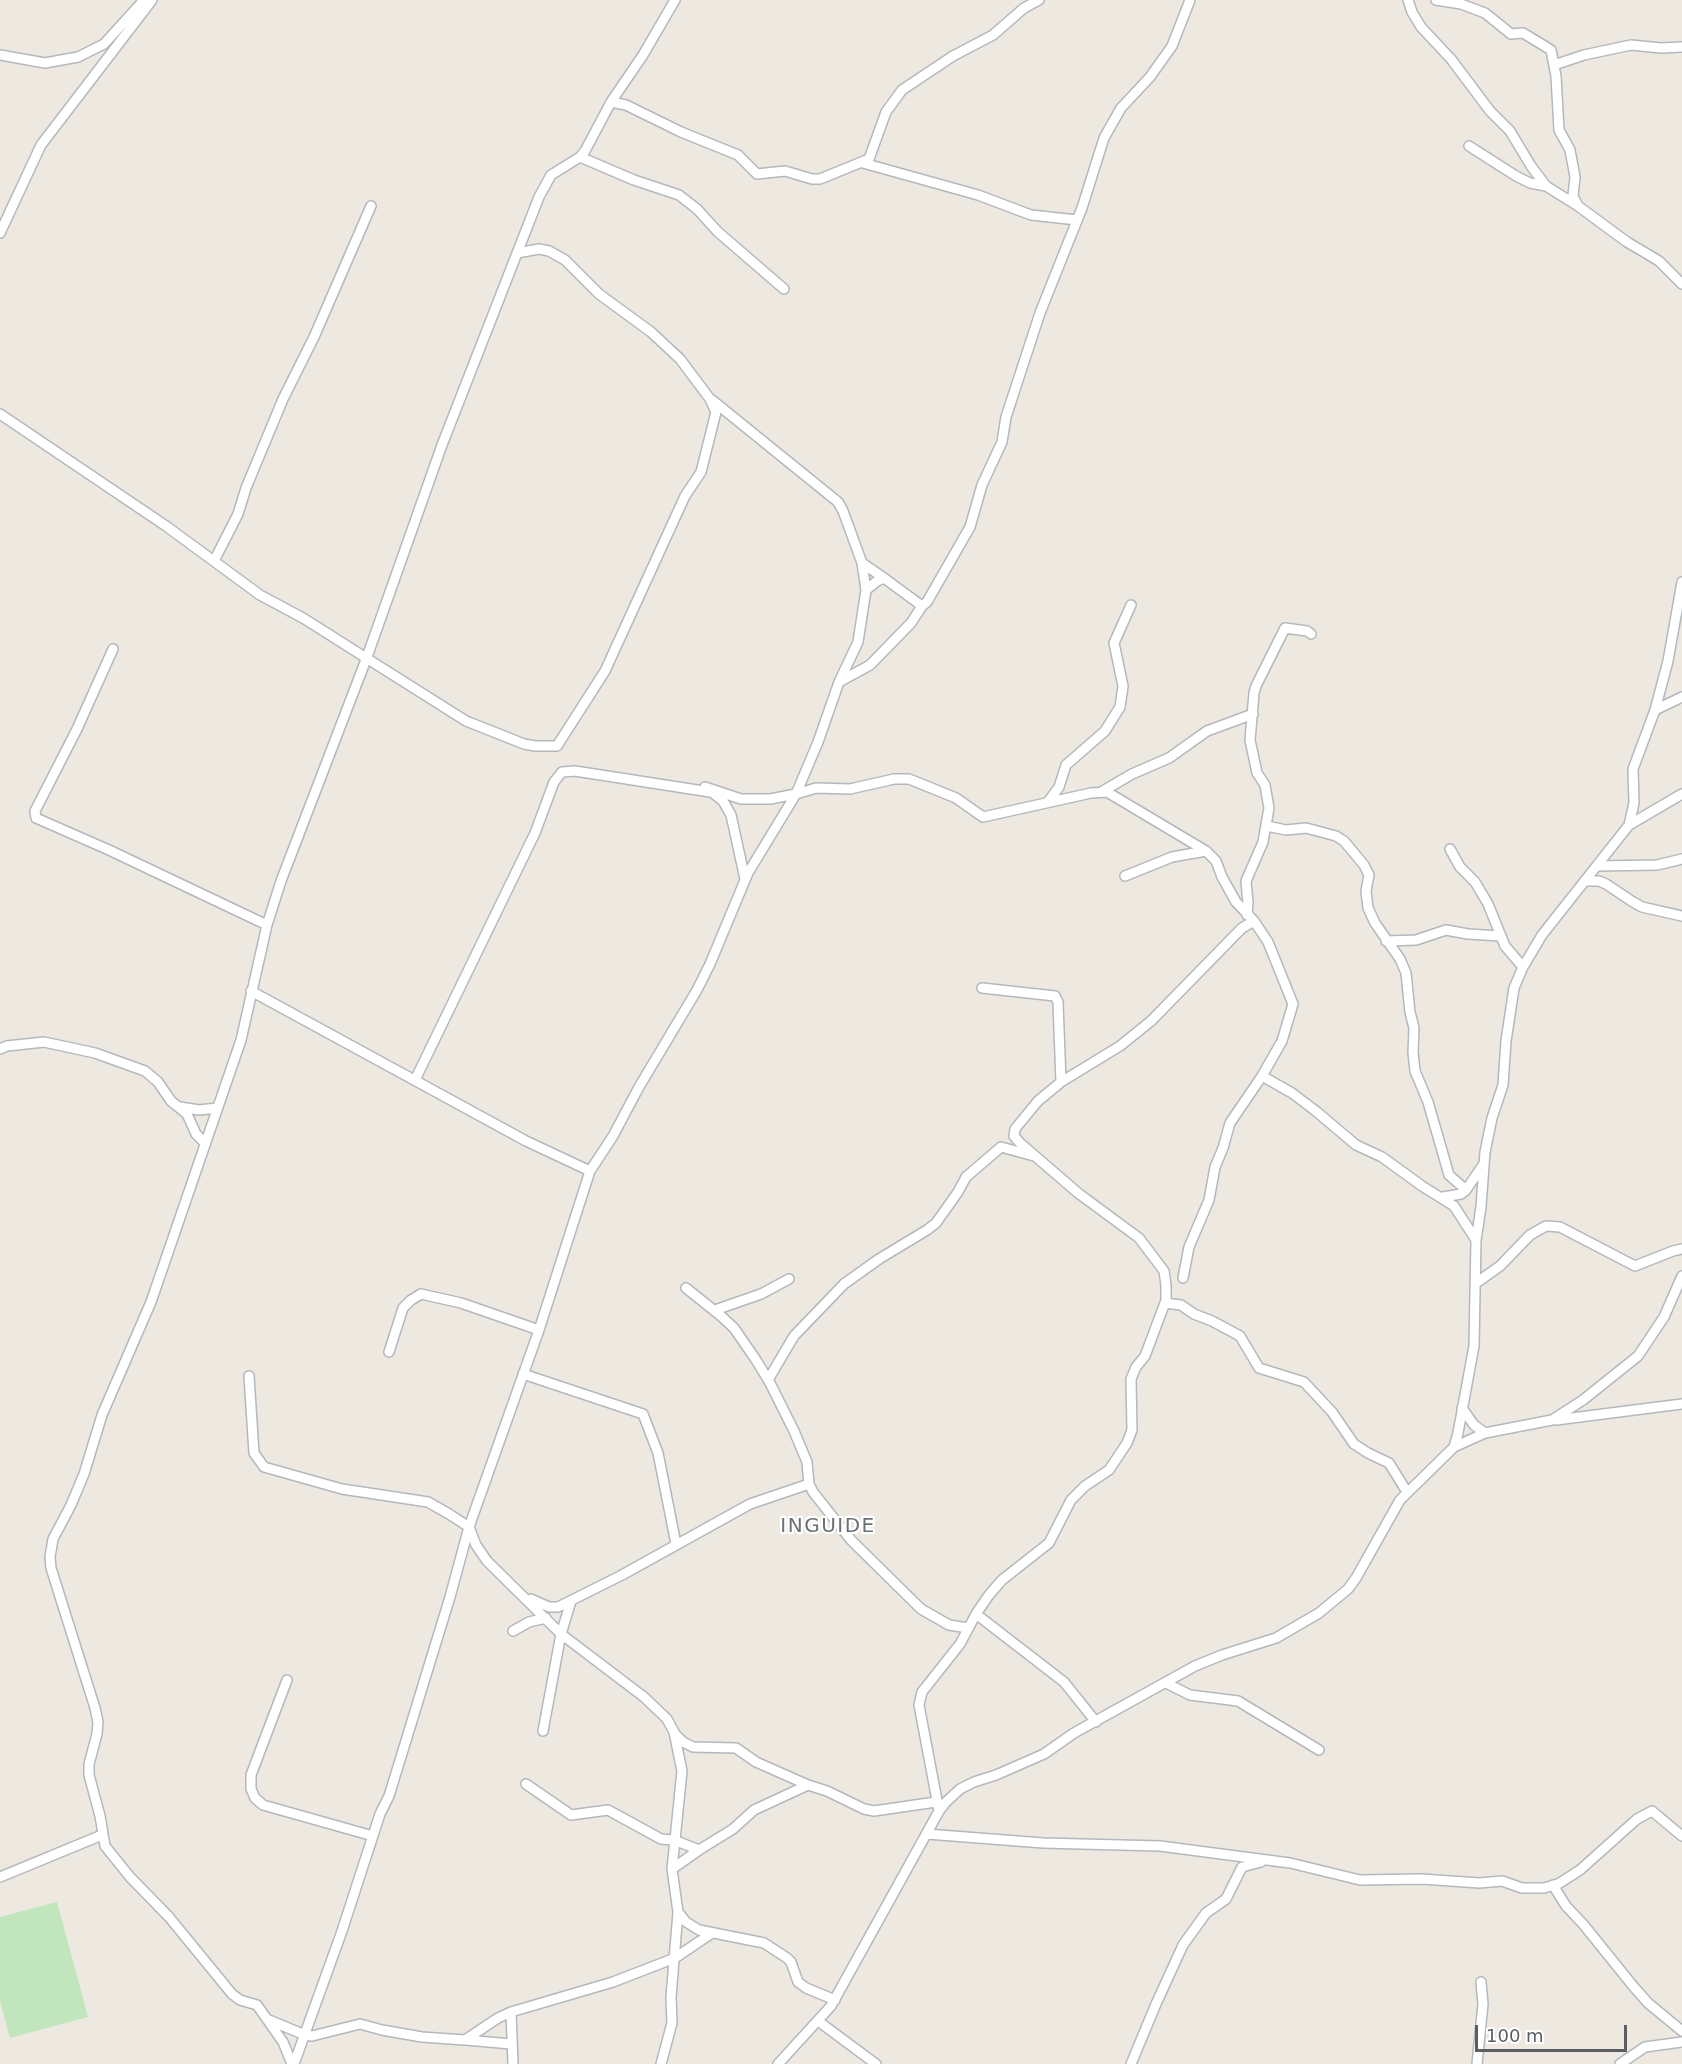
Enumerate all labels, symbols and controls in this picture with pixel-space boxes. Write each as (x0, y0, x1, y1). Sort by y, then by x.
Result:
district label: INGUIDE (780, 1515, 876, 1539)
scale bar (1478, 2013, 1630, 2051)
text: 100 m (1486, 2025, 1544, 2046)

